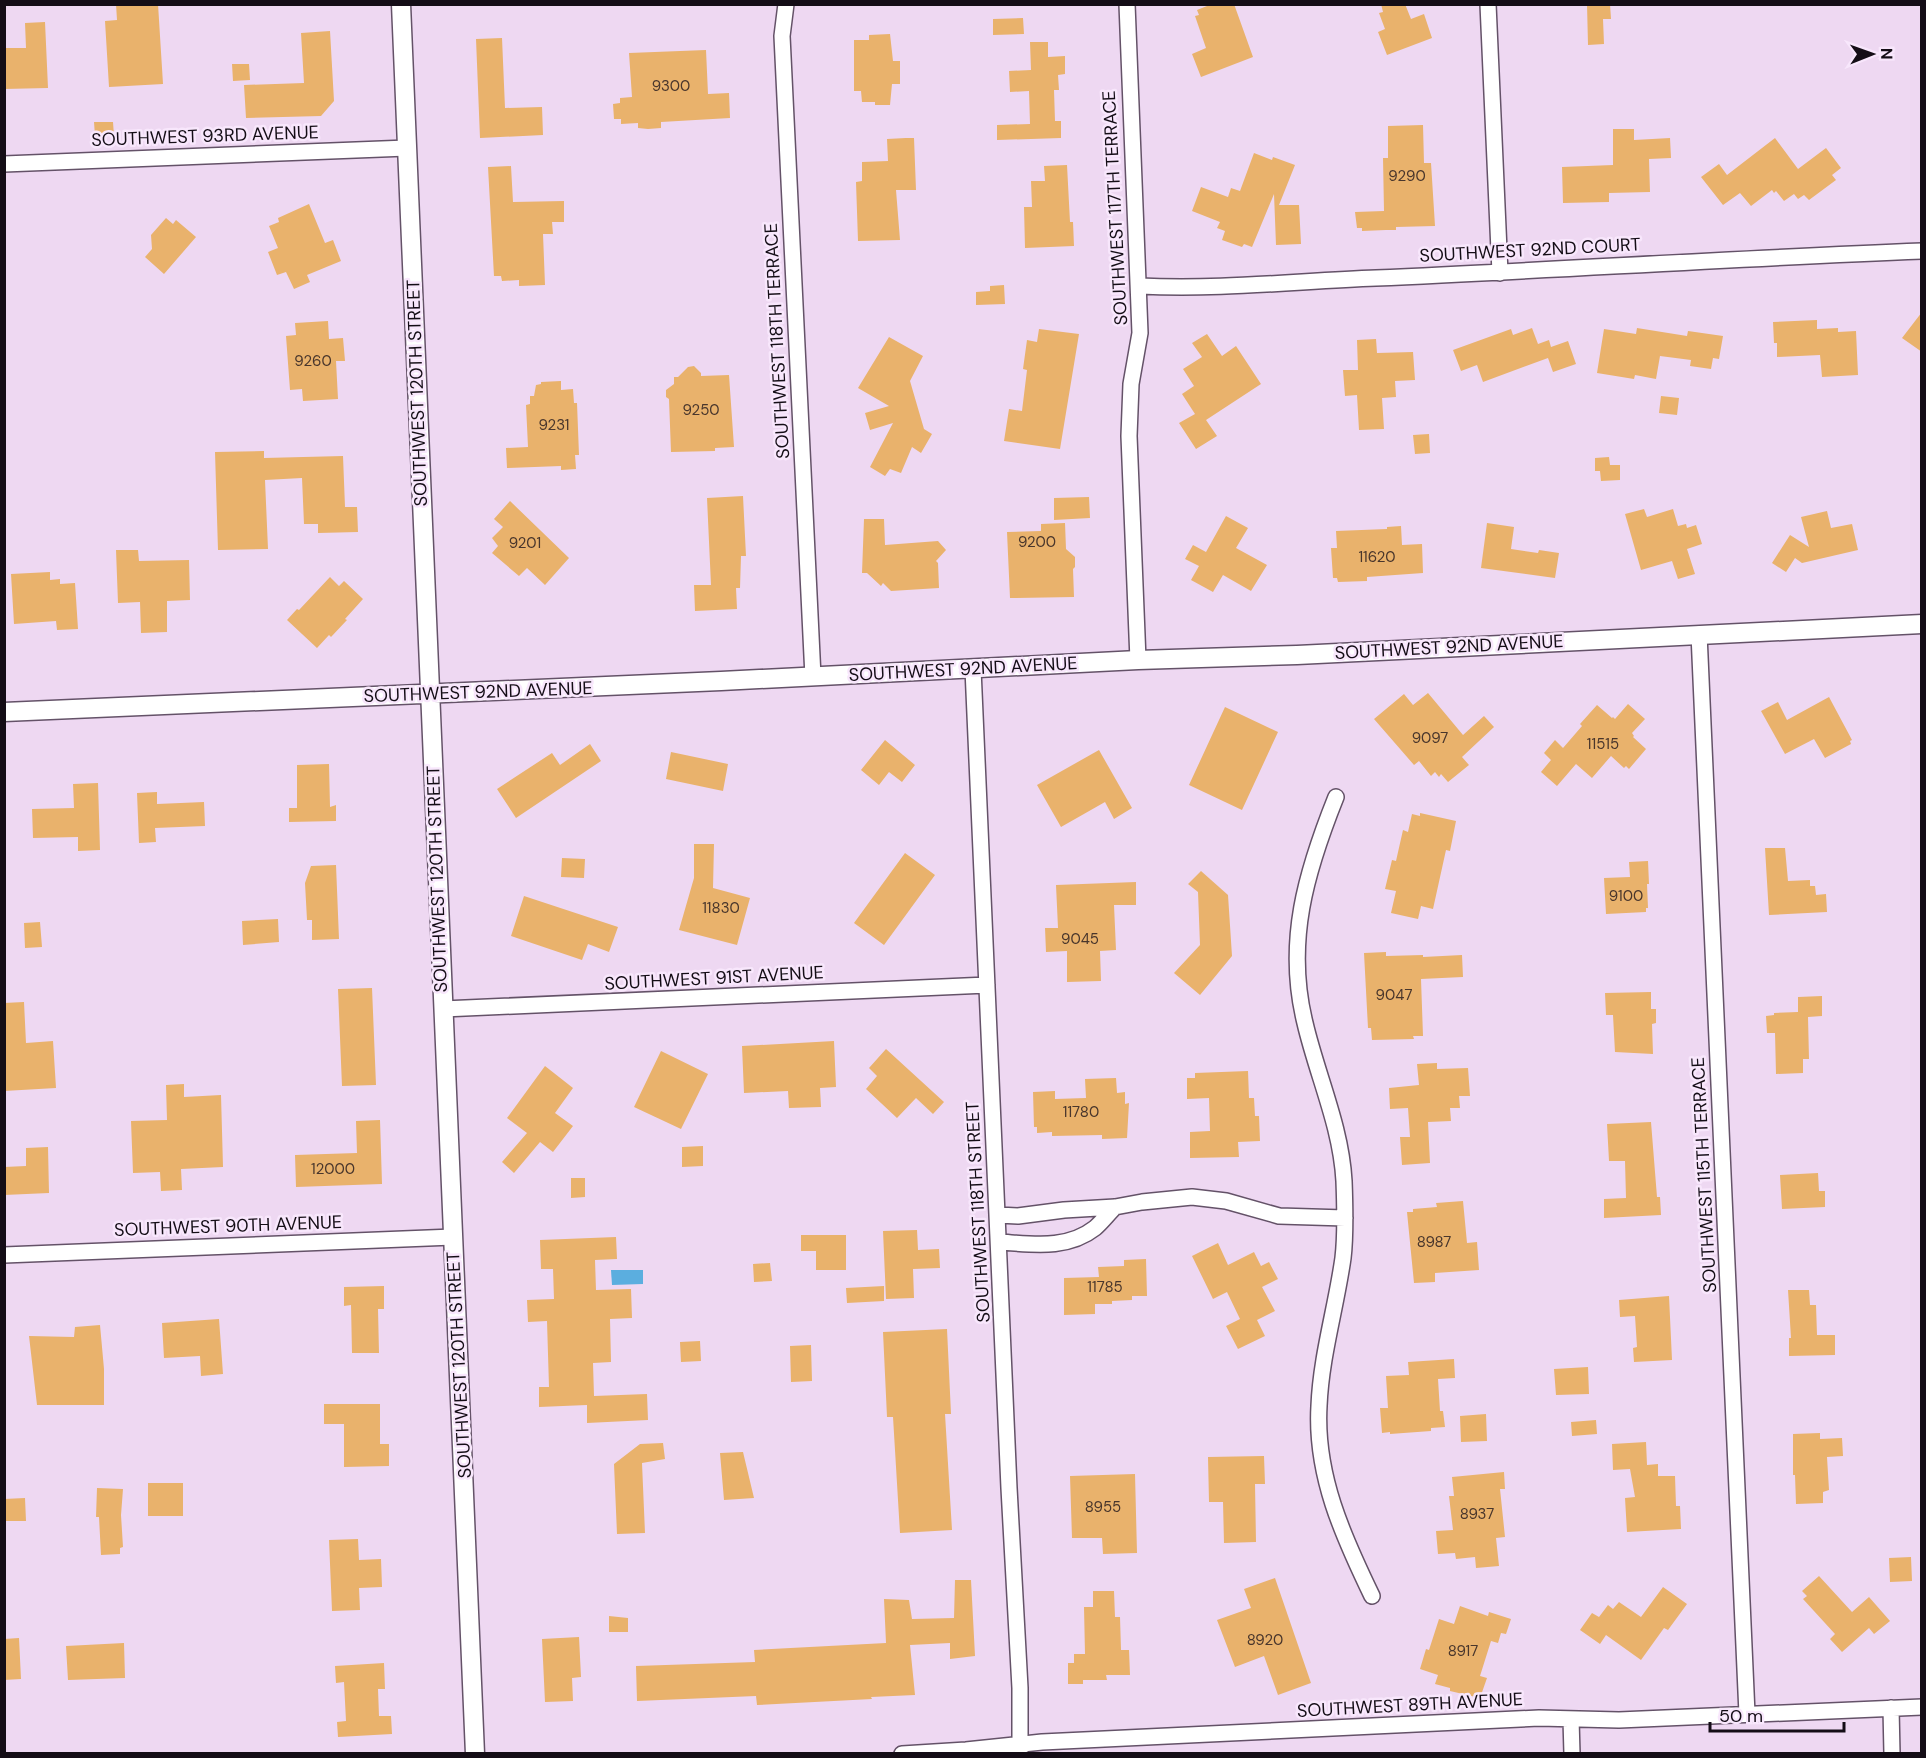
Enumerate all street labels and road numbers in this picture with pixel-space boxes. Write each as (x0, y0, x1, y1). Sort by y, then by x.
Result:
street label: SOUTHWEST 117TH TERRACE (1097, 90, 1133, 326)
street label: SOUTHWEST 93RD AVENUE (91, 120, 319, 152)
street label: SOUTHWEST 118TH TERRACE (759, 223, 795, 459)
street label: SOUTHWEST 92ND COURT (1419, 232, 1641, 268)
street label: SOUTHWEST 120TH STREET (401, 279, 433, 507)
street label: SOUTHWEST 92ND AVENUE (1334, 629, 1564, 665)
street label: SOUTHWEST 92ND AVENUE (848, 651, 1078, 687)
street label: SOUTHWEST 92ND AVENUE (363, 676, 593, 708)
street label: SOUTHWEST 120TH STREET (421, 765, 453, 993)
street label: SOUTHWEST 91ST AVENUE (604, 960, 824, 996)
street label: SOUTHWEST 115TH TERRACE (1686, 1056, 1722, 1294)
street label: SOUTHWEST 118TH STREET (960, 1101, 996, 1323)
street label: SOUTHWEST 90TH AVENUE (114, 1210, 342, 1242)
street label: SOUTHWEST 120TH STREET (441, 1251, 477, 1479)
street label: SOUTHWEST 89TH AVENUE (1296, 1687, 1524, 1723)

